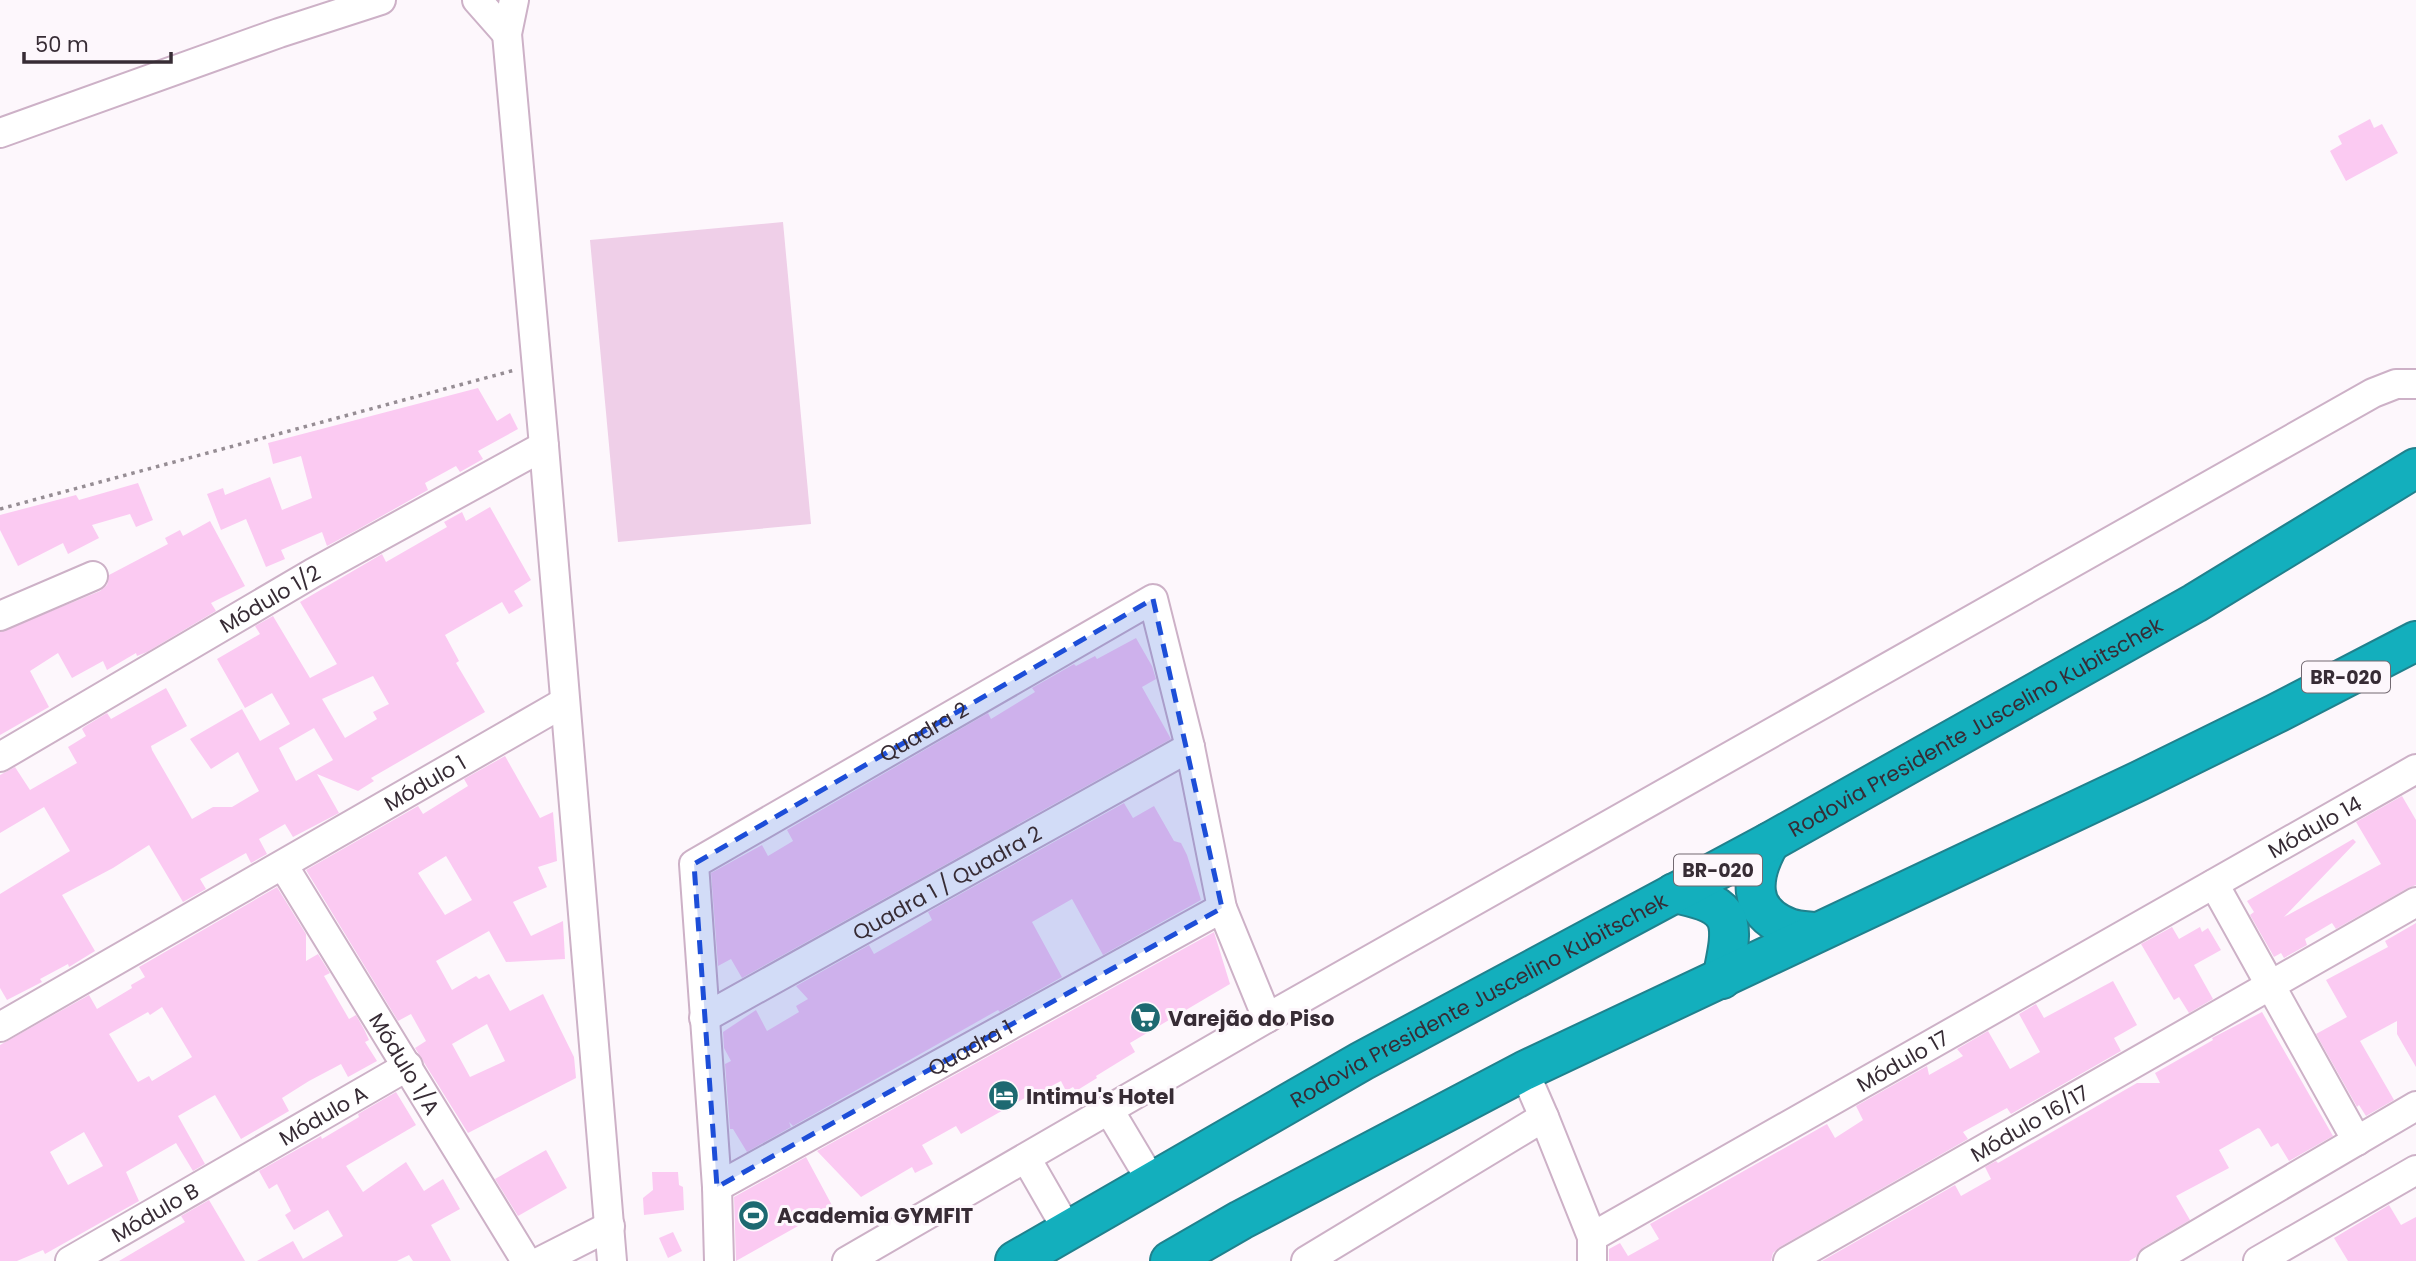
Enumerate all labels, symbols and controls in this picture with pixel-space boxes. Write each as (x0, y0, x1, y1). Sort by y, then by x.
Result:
scale bar (24, 21, 172, 65)
text: 50 m (35, 30, 89, 59)
street label: Módulo 1/2 (214, 557, 325, 639)
street label: Rodovia Presidente Juscelino Kubitschek (1783, 610, 2168, 843)
road number: BR-020 (2302, 662, 2390, 692)
street label: Quadra 2 (874, 694, 973, 769)
street label: Módulo 1 (378, 748, 471, 818)
street label: Módulo 14 (2262, 788, 2367, 865)
street label: Quadra 1 / Quadra 2 (847, 818, 1047, 947)
road number: BR-020 (1674, 855, 1762, 886)
street label: Rodovia Presidente Juscelino Kubitschek (1285, 885, 1672, 1114)
supermarket icon: Varejão do Piso (1128, 1001, 1162, 1035)
place label: Varejão do Piso (1168, 1004, 1334, 1033)
street label: Módulo 1/A (363, 1007, 447, 1120)
street label: Quadra 1 (922, 1012, 1018, 1082)
street label: Módulo 17 (1851, 1023, 1954, 1098)
street label: Módulo A (273, 1078, 372, 1152)
street label: Módulo 16/17 (1965, 1078, 2094, 1168)
hotel icon: Intimu's Hotel (986, 1079, 1020, 1113)
place label: Intimu's Hotel (1026, 1082, 1175, 1111)
street label: Módulo B (106, 1175, 204, 1249)
sports icon: Academia GYMFIT (737, 1198, 771, 1232)
place label: Academia GYMFIT (777, 1201, 973, 1230)

